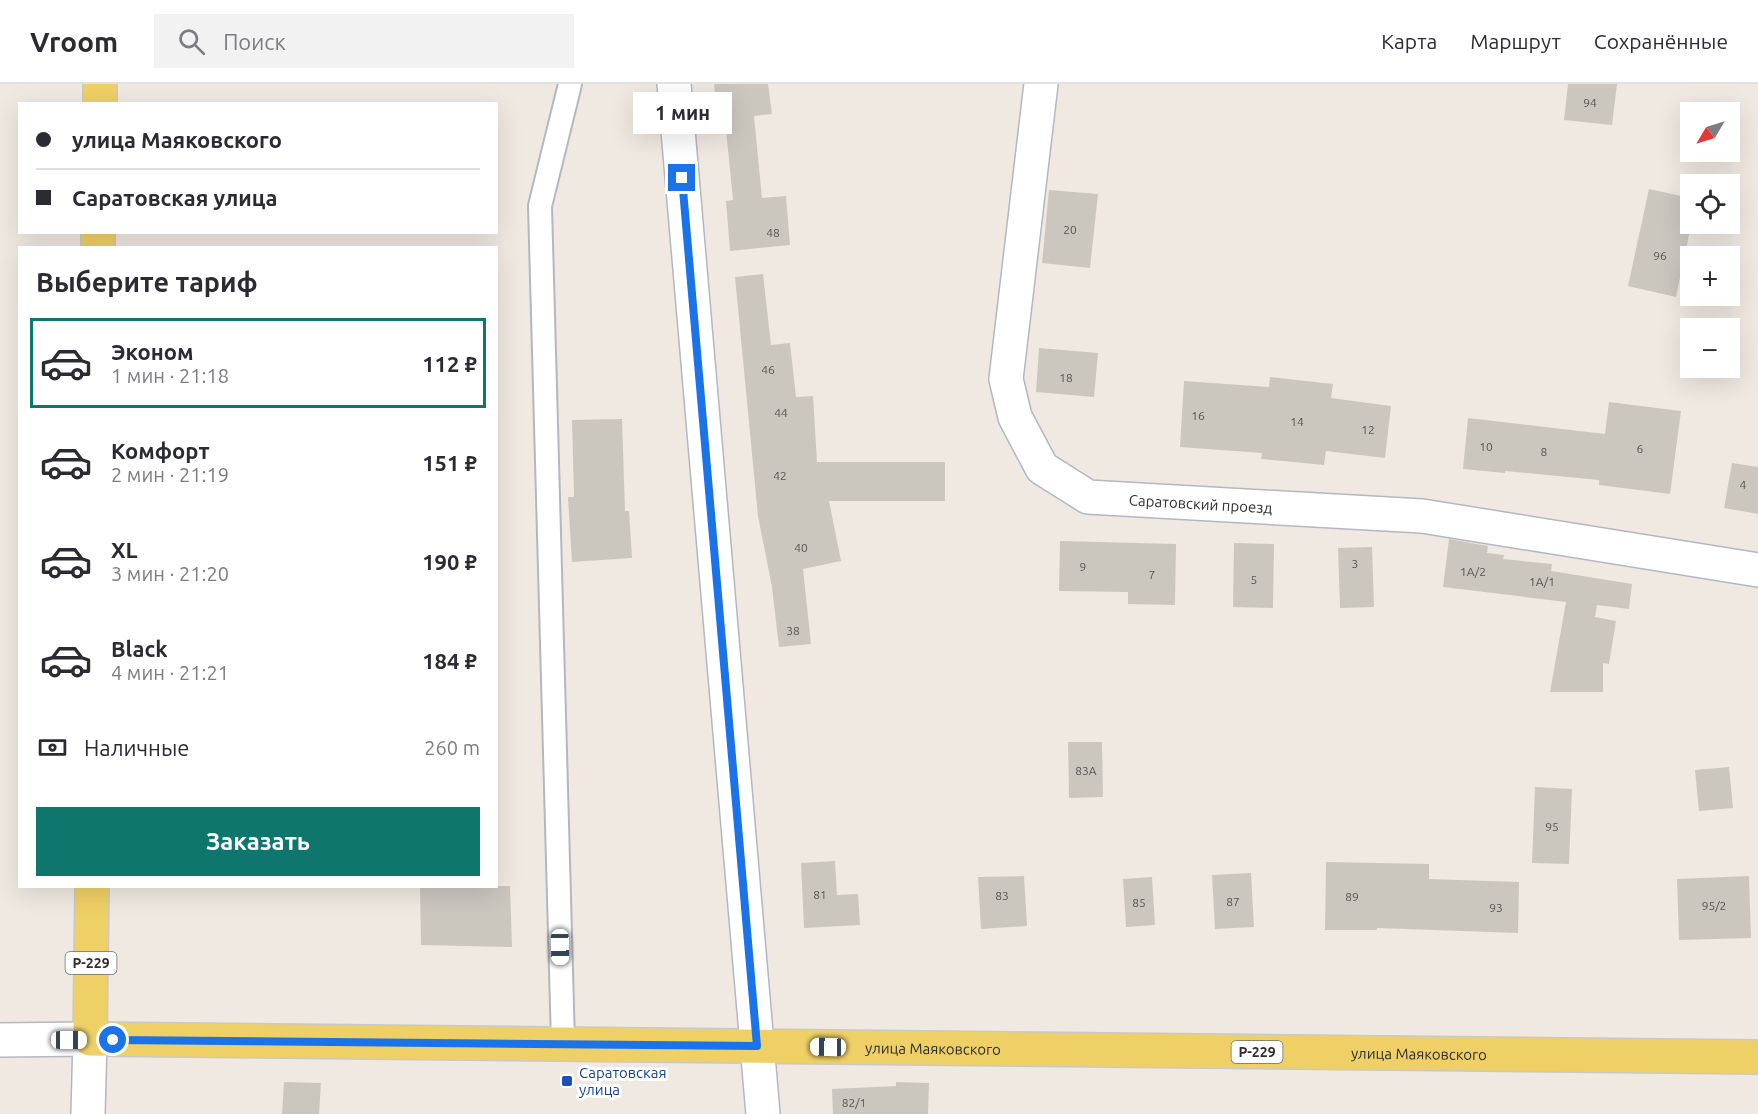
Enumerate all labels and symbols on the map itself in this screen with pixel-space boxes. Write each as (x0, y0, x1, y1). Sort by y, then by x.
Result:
callout: 1 мин (632, 91, 732, 133)
house number: 94 (1583, 96, 1597, 109)
north arrow (1680, 102, 1740, 162)
route end (668, 164, 695, 191)
house number: 20 (1063, 223, 1077, 236)
house number: 48 (766, 226, 780, 239)
house number: 96 (1653, 249, 1667, 262)
house number: 46 (761, 363, 775, 376)
house number: 18 (1059, 371, 1073, 384)
house number: 44 (774, 406, 788, 419)
house number: 16 (1191, 409, 1205, 422)
house number: 14 (1290, 415, 1304, 428)
house number: 12 (1361, 423, 1375, 436)
house number: 10 (1479, 440, 1493, 453)
house number: 6 (1637, 442, 1644, 455)
house number: 8 (1541, 445, 1548, 458)
house number: 42 (773, 469, 787, 482)
house number: 4 (1740, 478, 1747, 491)
street label: Саратовский проезд (1128, 491, 1273, 516)
house number: 40 (794, 541, 808, 554)
house number: 3 (1352, 557, 1358, 570)
house number: 9 (1080, 560, 1086, 573)
house number: 1А/2 (1460, 565, 1486, 578)
house number: 7 (1149, 568, 1155, 581)
house number: 5 (1251, 573, 1257, 586)
house number: 1А/1 (1529, 575, 1555, 588)
house number: 38 (786, 624, 800, 637)
house number: 83А (1075, 764, 1097, 777)
house number: 95 (1545, 820, 1559, 833)
house number: 81 (813, 888, 827, 901)
house number: 83 (995, 889, 1009, 902)
house number: 89 (1345, 890, 1359, 903)
house number: 87 (1226, 895, 1240, 908)
house number: 85 (1132, 896, 1146, 909)
house number: 95/2 (1702, 899, 1726, 912)
house number: 93 (1489, 901, 1503, 914)
car (551, 929, 569, 965)
road number: Р-229 (66, 952, 116, 974)
route start (99, 1026, 126, 1053)
car (51, 1031, 87, 1049)
car (810, 1038, 846, 1056)
street label: улица Маяковского (865, 1039, 1001, 1057)
road number: Р-229 (1232, 1041, 1282, 1063)
street label: улица Маяковского (1351, 1044, 1487, 1063)
place label: Саратовская улица (579, 1064, 667, 1098)
marker: Саратовская улица (560, 1074, 574, 1088)
house number: 82/1 (842, 1096, 866, 1109)

